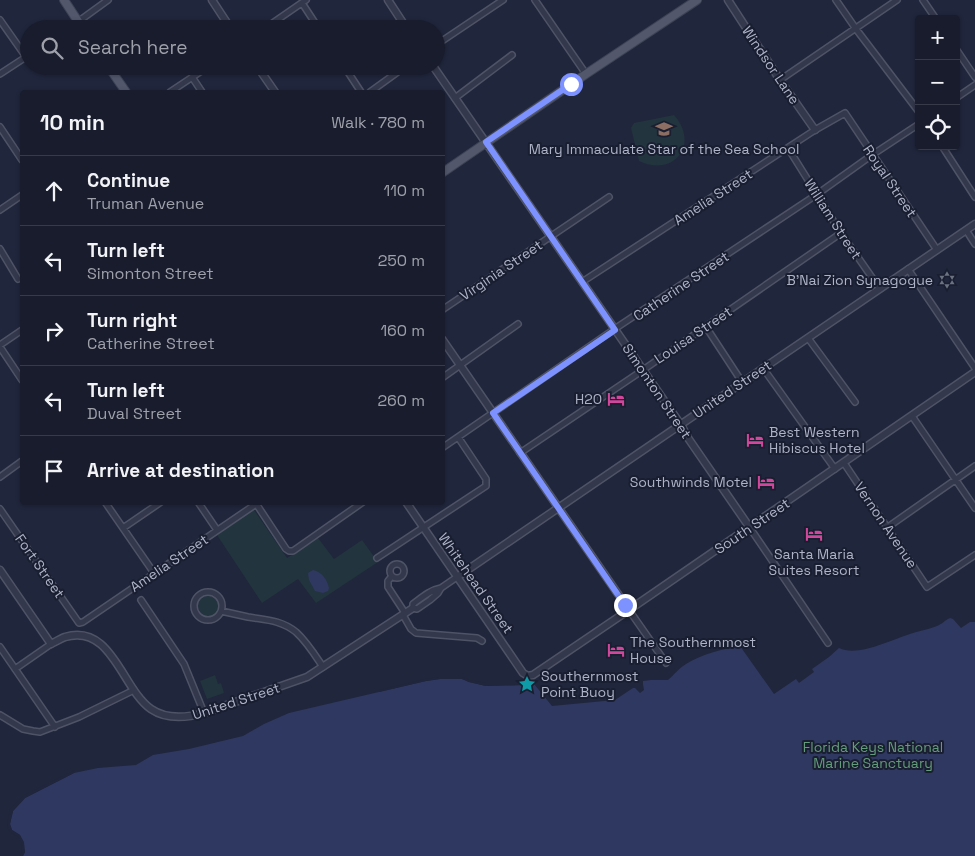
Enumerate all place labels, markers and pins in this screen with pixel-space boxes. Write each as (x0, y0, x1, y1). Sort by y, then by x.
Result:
school or university icon: Mary Immaculate Star of the Sea School (654, 119, 674, 139)
place label: Mary Immaculate Star of the Sea School (529, 140, 799, 158)
synagogue icon: B'Nai Zion Synagogue (937, 270, 957, 290)
place label: B'Nai Zion Synagogue (786, 271, 933, 289)
hotel icon: H2O (606, 389, 626, 409)
place label: H2O (575, 390, 602, 408)
place label: Best Western Hibiscus Hotel (769, 423, 865, 457)
hotel icon: Best Western Hibiscus Hotel (745, 430, 765, 450)
hotel icon: Southwinds Motel (756, 472, 776, 492)
place label: Southwinds Motel (630, 473, 752, 491)
hotel icon: Santa Maria Suites Resort (804, 524, 824, 544)
place label: Santa Maria Suites Resort (769, 545, 859, 579)
place label: The Southernmost House (630, 633, 756, 667)
hotel icon: The Southernmost House (606, 640, 626, 660)
place label: Southernmost Point Buoy (541, 667, 638, 701)
place icon: Southernmost Point Buoy (517, 674, 537, 694)

